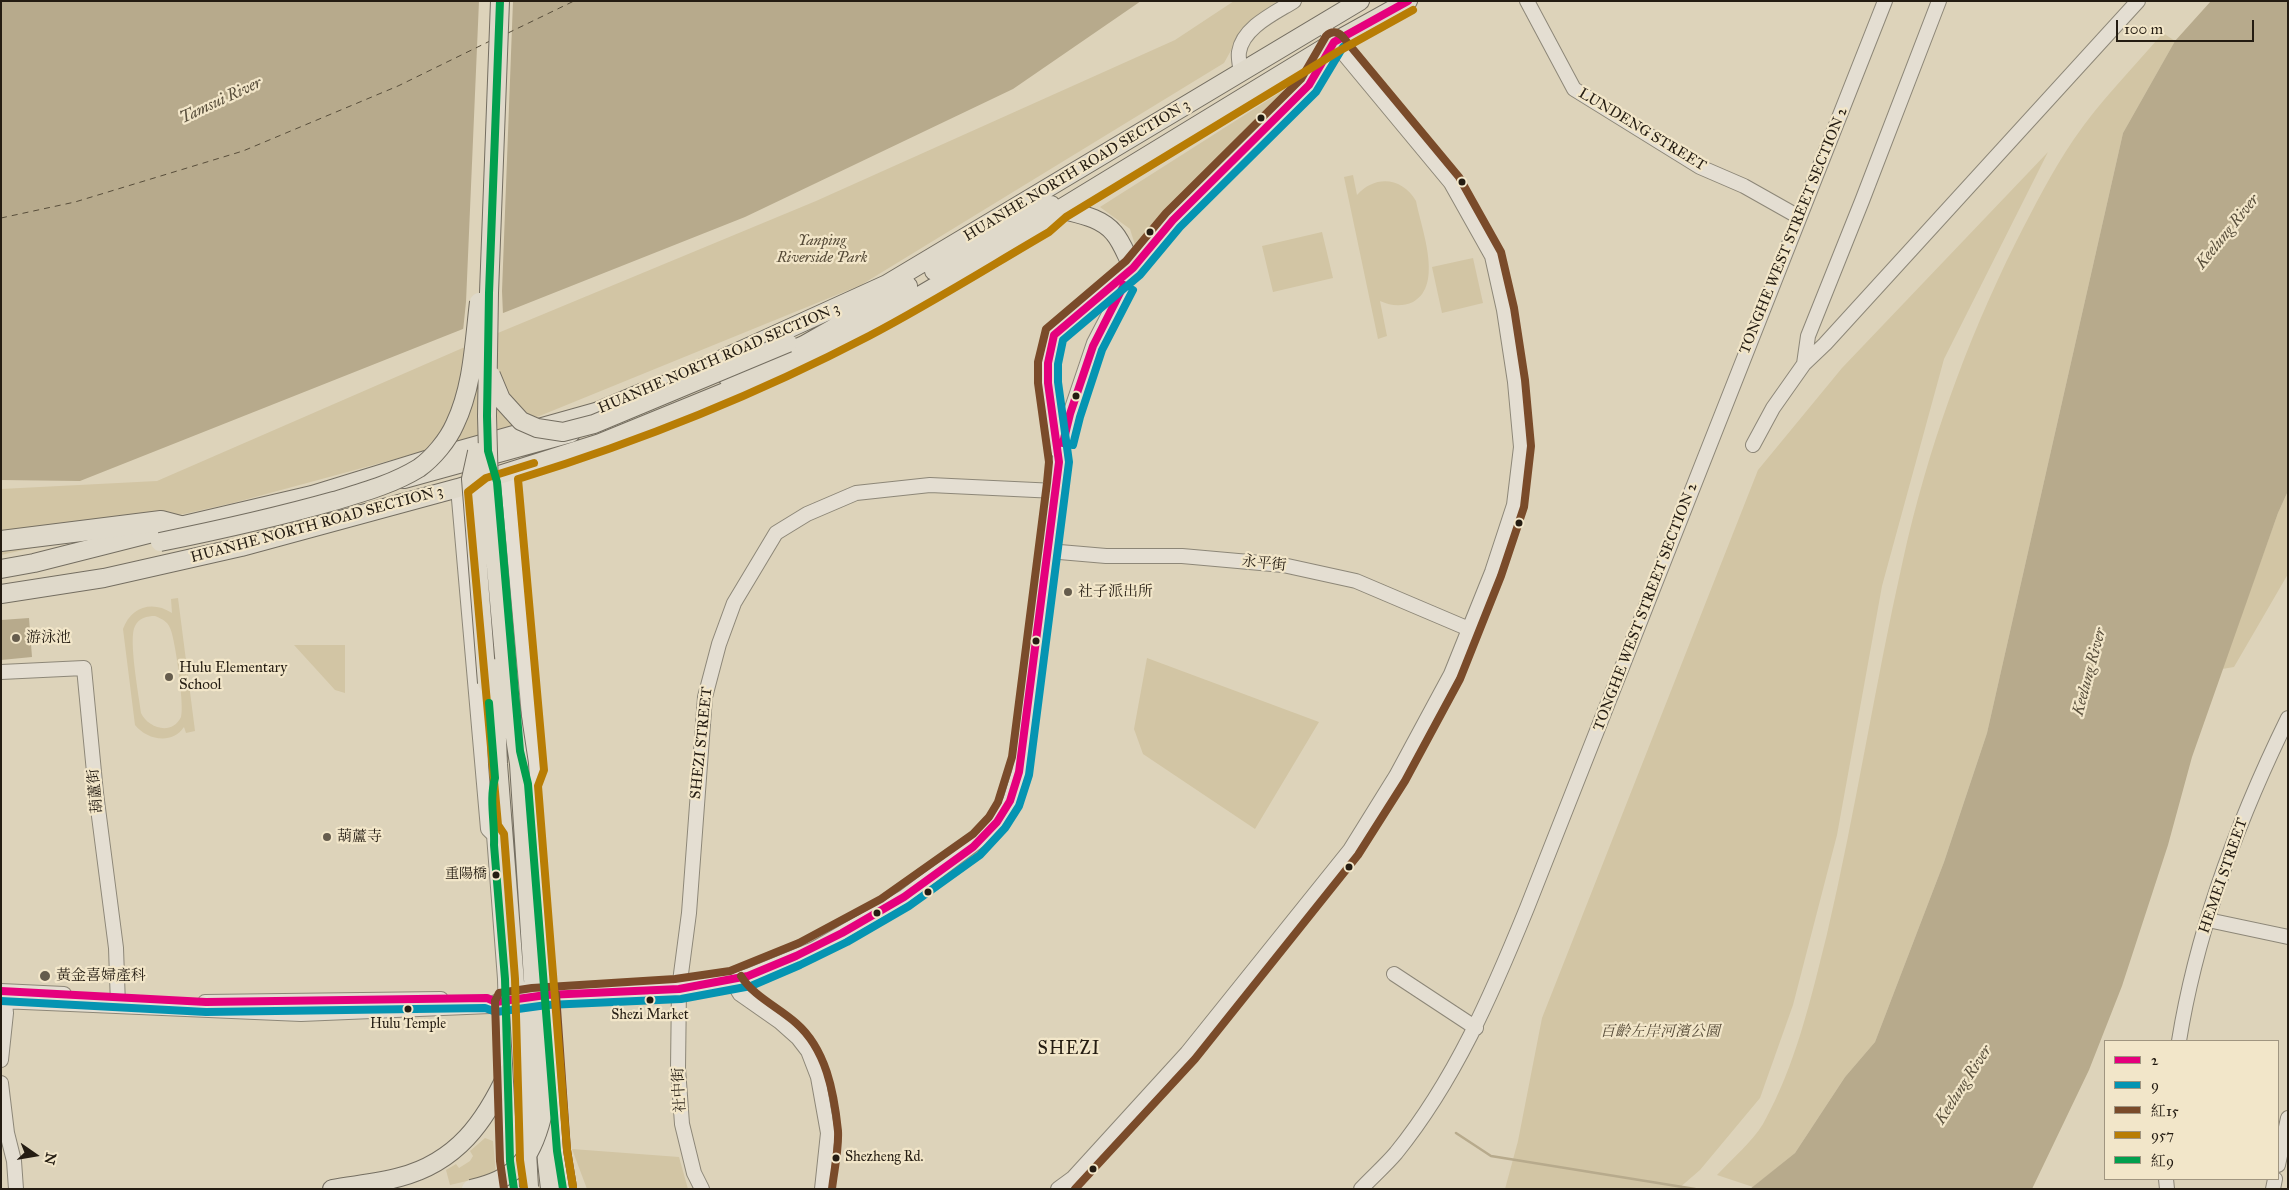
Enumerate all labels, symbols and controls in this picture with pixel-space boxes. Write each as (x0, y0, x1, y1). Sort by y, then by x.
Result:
scale bar (2119, 10, 2256, 42)
text: 100 m (2124, 20, 2163, 38)
water label: Tamsui River (177, 74, 265, 128)
street label: LUNDENG STREET (1575, 85, 1709, 175)
street label: HUANHE NORTH ROAD SECTION 3 (961, 96, 1193, 246)
street label: TONGHE WEST STREET SECTION 2 (1736, 105, 1852, 357)
unlabelled marker (1256, 113, 1266, 123)
unlabelled marker (1457, 177, 1467, 187)
water label: Keelung River (2192, 191, 2264, 273)
unlabelled marker (1145, 227, 1155, 237)
park label: Yanping Riverside Park (777, 232, 867, 267)
street label: HUANHE NORTH ROAD SECTION 3 (595, 300, 843, 418)
unlabelled marker (1071, 391, 1081, 401)
street label: TONGHE WEST STREET SECTION 2 (1590, 480, 1702, 734)
street label: HUANHE NORTH ROAD SECTION 3 (189, 483, 445, 567)
unlabelled marker (1514, 518, 1524, 528)
street label: 永平街 (1241, 553, 1287, 575)
place label: 社子派出所 (1078, 583, 1153, 601)
marker: 社子派出所 (1062, 586, 1074, 598)
water label: Keelung River (2069, 626, 2111, 718)
place label: 游泳池 (26, 629, 71, 647)
marker: 游泳池 (10, 632, 22, 644)
unlabelled marker (1031, 636, 1041, 646)
place label: Hulu Elementary School (179, 659, 287, 694)
marker: Hulu Elementary School (163, 671, 175, 683)
street label: SHEZI STREET (687, 686, 717, 800)
street label: 葫蘆街 (85, 768, 107, 814)
street label: HEMEI STREET (2196, 816, 2252, 936)
place label: 葫蘆寺 (337, 828, 382, 846)
marker: 葫蘆寺 (321, 831, 333, 843)
unlabelled marker (1344, 862, 1354, 872)
place label: 重陽橋 (445, 867, 487, 883)
marker: 重陽橋 (491, 870, 501, 880)
unlabelled marker (923, 887, 933, 897)
unlabelled marker (872, 908, 882, 918)
place label: 黃金喜婦產科 (56, 967, 146, 985)
marker: 黃金喜婦產科 (38, 969, 52, 983)
marker: Shezi Market (645, 995, 655, 1005)
marker: Hulu Temple (403, 1004, 413, 1014)
place label: Shezi Market (611, 1008, 689, 1024)
place label: Hulu Temple (370, 1017, 446, 1033)
park label: 百齡左岸河濱公園 (1600, 1023, 1720, 1041)
district label: SHEZI (1037, 1039, 1101, 1061)
legend (2104, 1040, 2279, 1180)
water label: Keelung River (1931, 1042, 1997, 1128)
text: 2 (2151, 1051, 2158, 1069)
street label: 社中街 (670, 1067, 690, 1113)
text: 9 (2151, 1076, 2159, 1094)
text: 紅15 (2151, 1102, 2179, 1120)
text: 957 (2151, 1126, 2174, 1144)
north arrow (10, 1130, 60, 1180)
place label: Shezheng Rd. (845, 1150, 924, 1166)
text: N (40, 1151, 60, 1166)
text: 紅9 (2151, 1152, 2174, 1170)
marker: Shezheng Rd. (831, 1153, 841, 1163)
unlabelled marker (1088, 1164, 1098, 1174)

